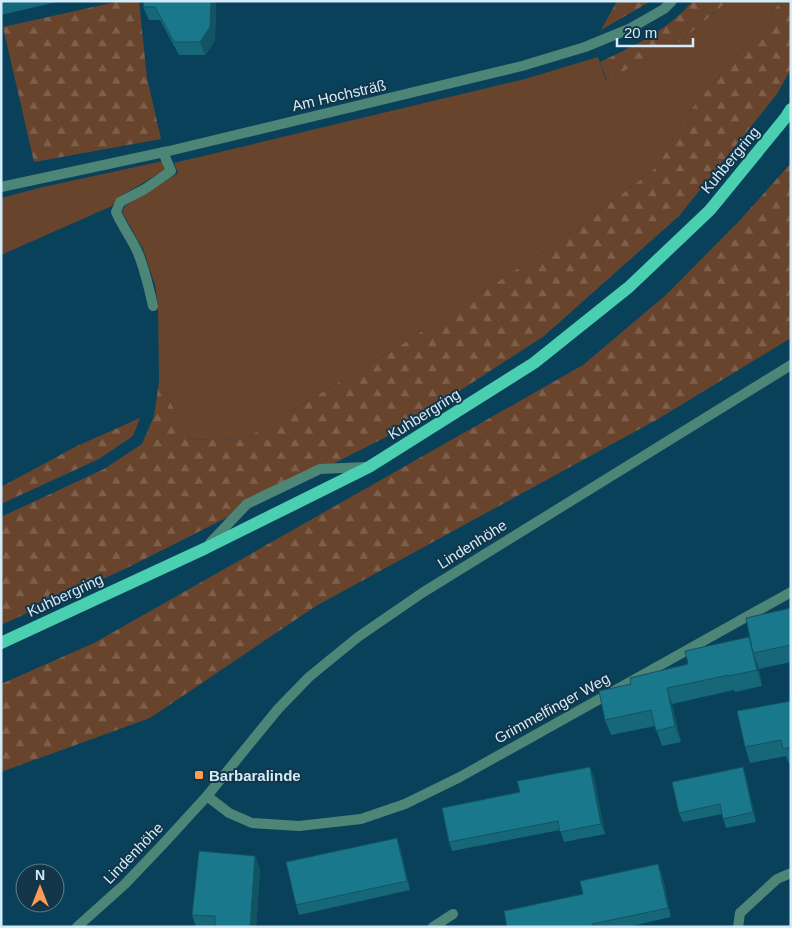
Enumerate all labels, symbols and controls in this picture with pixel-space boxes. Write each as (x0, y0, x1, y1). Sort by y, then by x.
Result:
scale bar (617, 15, 693, 47)
text: 20 m (624, 24, 657, 41)
street label: Am Hochsträß (290, 76, 388, 114)
street label: Kuhbergring (697, 123, 763, 197)
street label: Kuhbergring (385, 385, 463, 443)
street label: Lindenhöhe (434, 516, 510, 572)
street label: Kuhbergring (24, 570, 106, 620)
street label: Grimmelfinger Weg (492, 669, 612, 747)
place label: Barbaralinde (209, 767, 301, 784)
marker: Barbaralinde (193, 769, 205, 781)
street label: Lindenhöhe (100, 819, 166, 887)
north arrow (15, 863, 65, 913)
text: N (35, 867, 45, 883)

